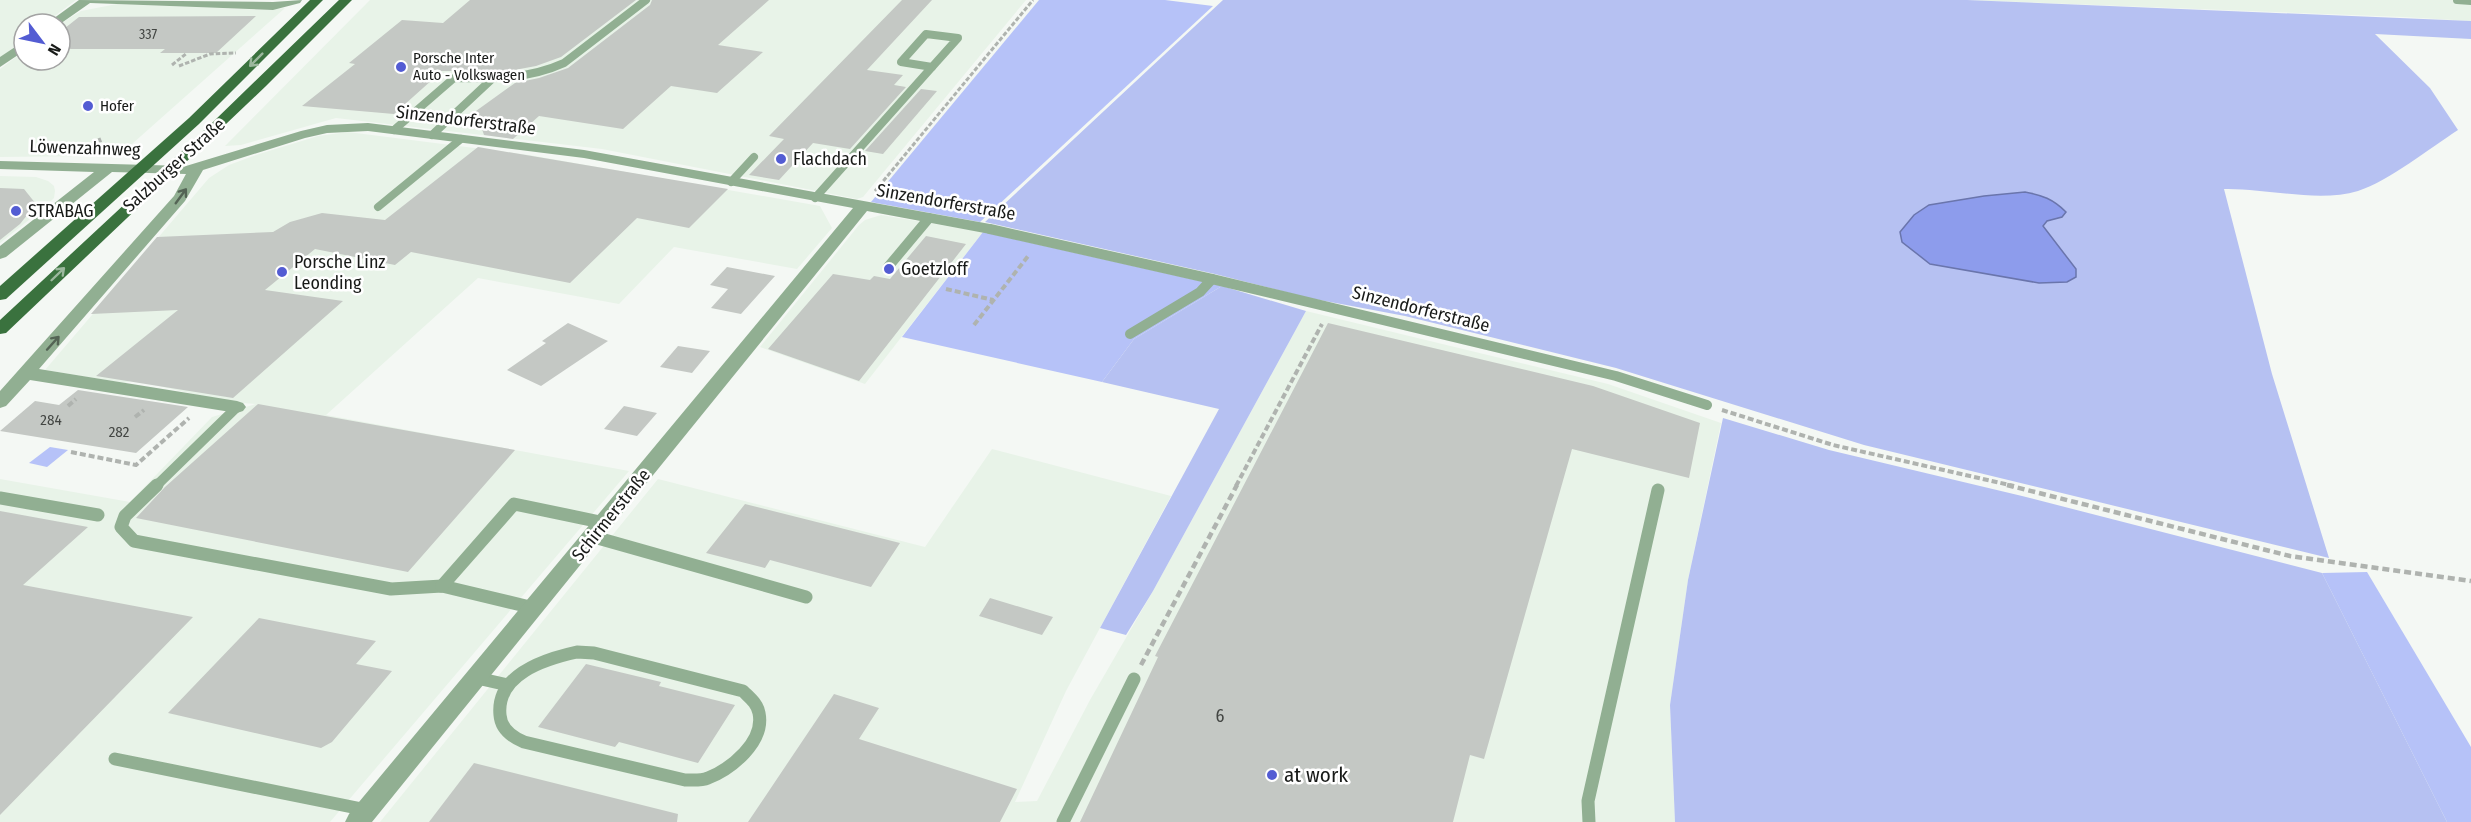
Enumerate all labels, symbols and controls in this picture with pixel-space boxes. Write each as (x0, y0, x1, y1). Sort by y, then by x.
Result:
north arrow (12, 12, 72, 72)
house number: 337 (139, 26, 157, 43)
text: N (44, 41, 65, 59)
place label: Porsche Inter Auto - Volkswagen (413, 49, 525, 84)
one-way arrow (248, 52, 263, 67)
marker: Porsche Inter Auto - Volkswagen (394, 60, 408, 74)
place label: Hofer (100, 97, 135, 115)
marker: Hofer (81, 99, 95, 113)
street label: Sinzendorferstraße (395, 101, 537, 139)
street label: Salzburger Straße (118, 113, 230, 217)
street label: Löwenzahnweg (29, 135, 141, 161)
place label: Flachdach (793, 148, 867, 170)
marker: Flachdach (774, 152, 788, 166)
street label: Sinzendorferstraße (875, 179, 1017, 225)
one-way arrow (175, 188, 187, 204)
place label: STRABAG (28, 200, 94, 222)
marker: STRABAG (9, 204, 23, 218)
place label: Porsche Linz Leonding (294, 251, 385, 294)
place label: Goetzloff (901, 258, 969, 280)
marker: Goetzloff (882, 262, 896, 276)
marker: Porsche Linz Leonding (275, 265, 289, 279)
one-way arrow (50, 266, 65, 281)
street label: Sinzendorferstraße (1350, 281, 1492, 337)
one-way arrow (46, 335, 60, 350)
house number: 284 (40, 411, 62, 429)
house number: 282 (109, 423, 130, 441)
street label: Schirmerstraße (567, 464, 655, 566)
house number: 6 (1216, 705, 1225, 727)
place label: at work (1284, 762, 1348, 788)
marker: at work (1265, 768, 1279, 782)

